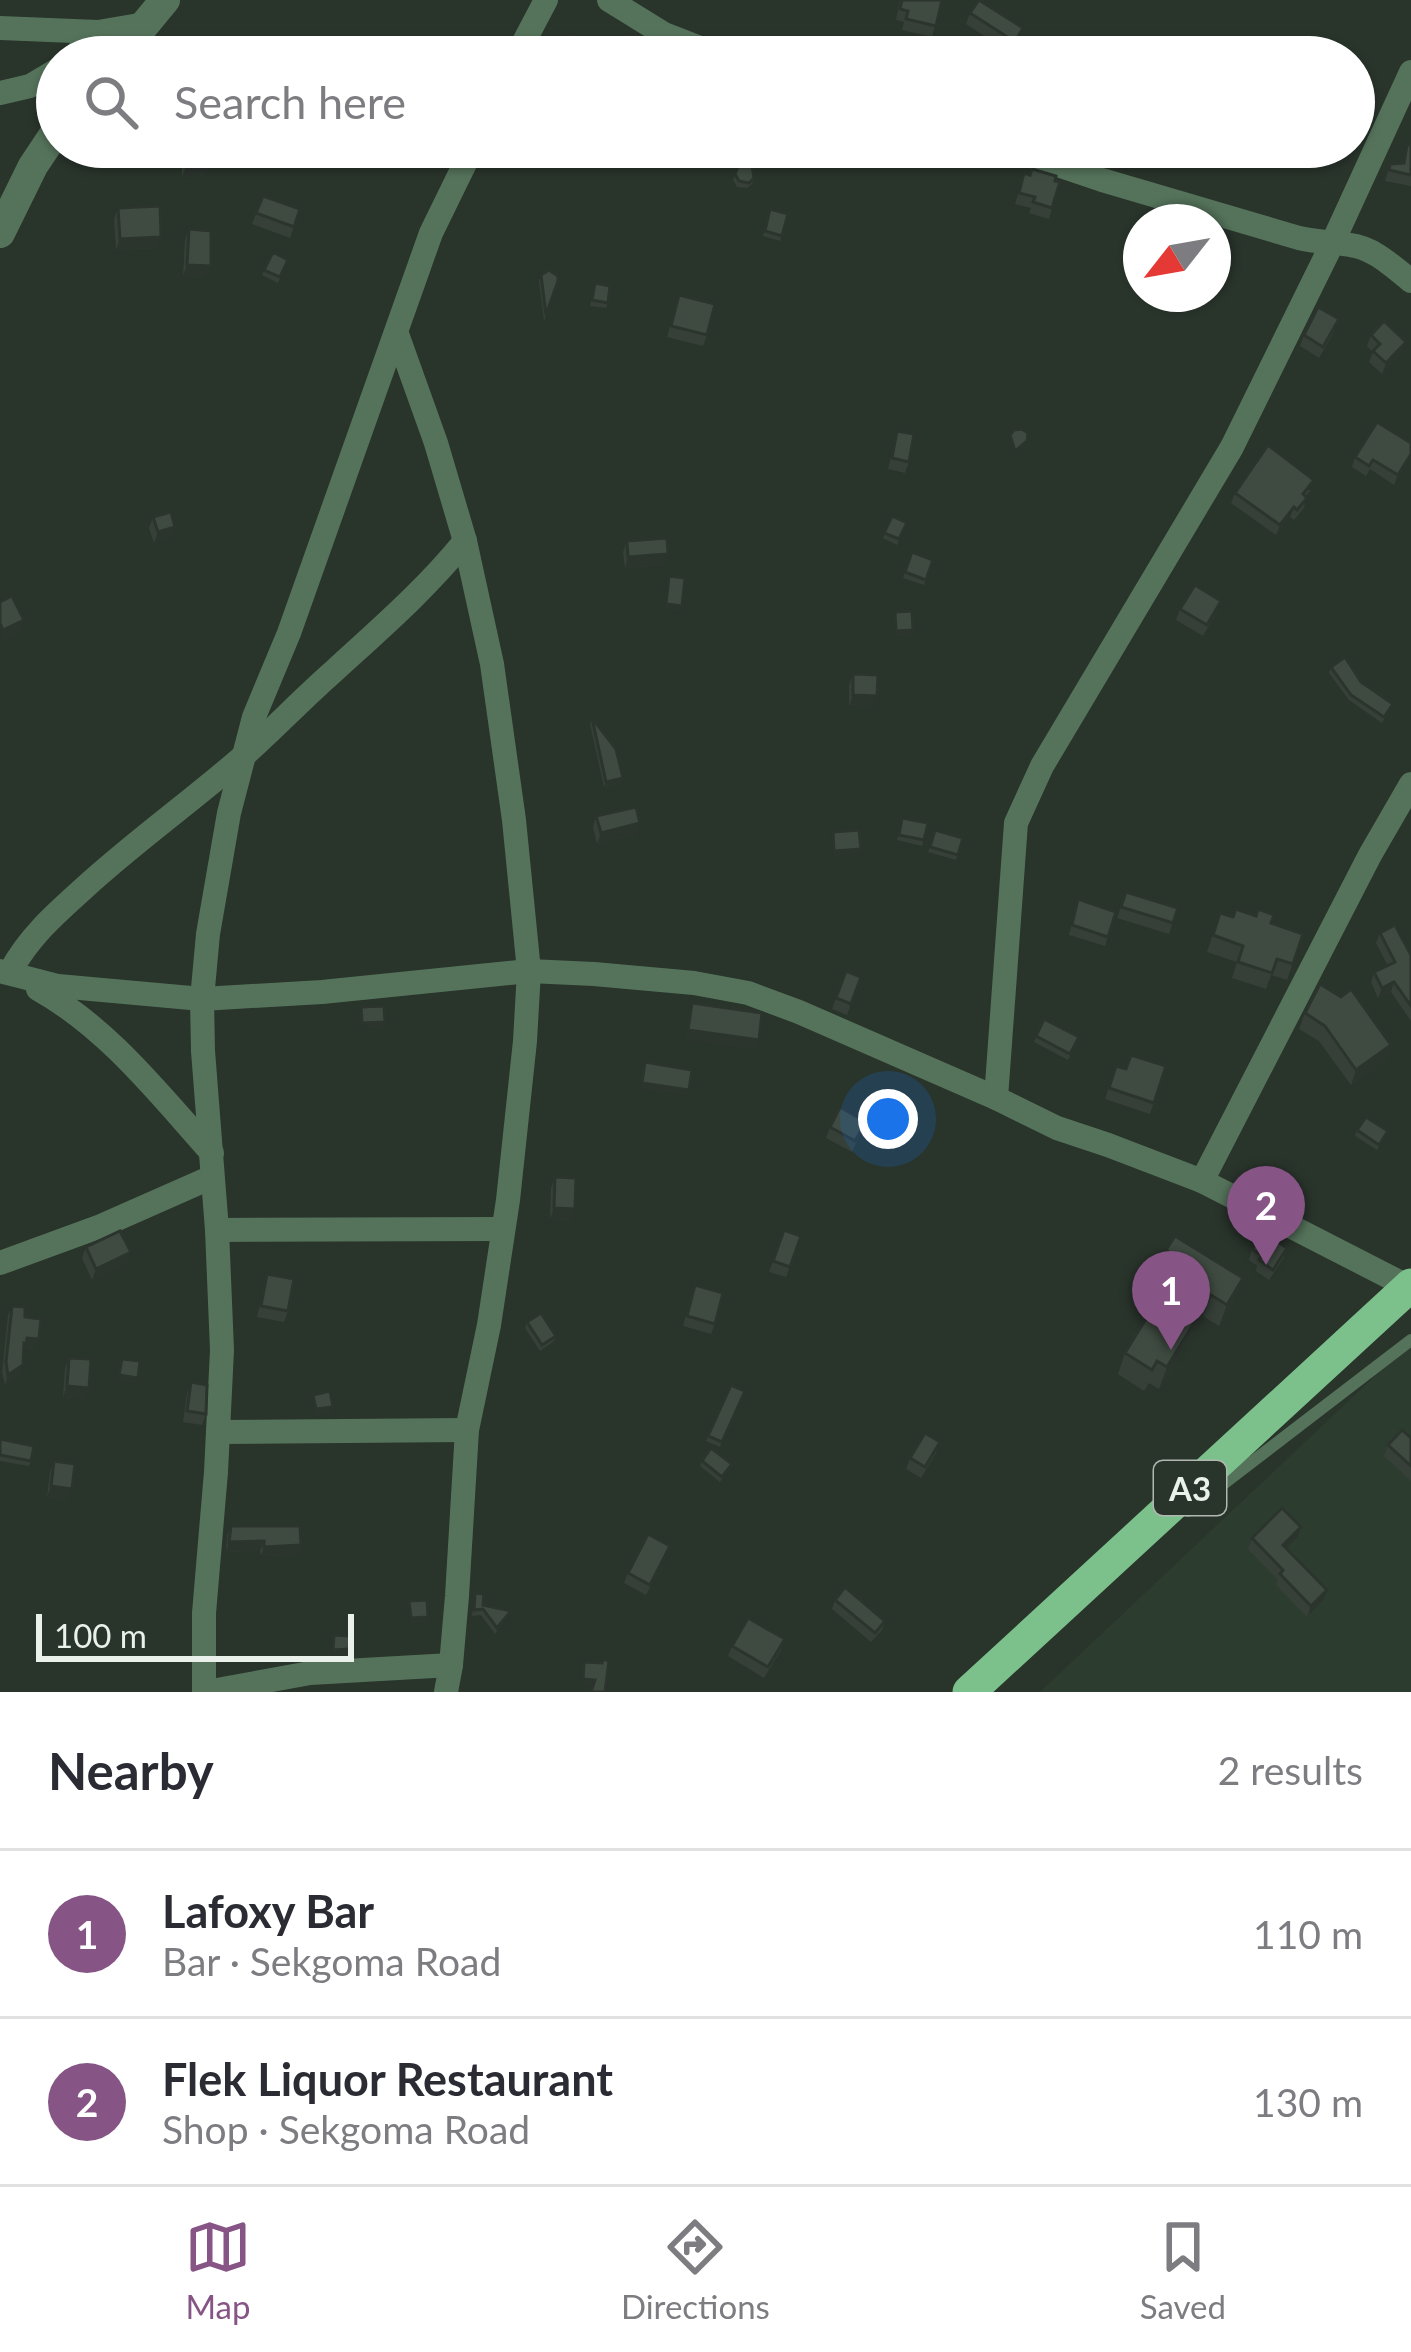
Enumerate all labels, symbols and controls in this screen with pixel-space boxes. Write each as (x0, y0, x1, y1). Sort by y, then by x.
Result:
search box (36, 36, 1375, 168)
icon: search (78, 69, 144, 135)
text: Search here (174, 75, 406, 129)
north arrow (1123, 204, 1231, 312)
your location (858, 1089, 918, 1149)
pin: 2 (1227, 1166, 1305, 1265)
pin: 1 (1132, 1251, 1210, 1350)
road number: A3 (1154, 1461, 1226, 1515)
scale bar (36, 1608, 354, 1661)
text: 100 m (54, 1615, 147, 1655)
text: Nearby (48, 1740, 214, 1801)
text: 2 results (1218, 1747, 1363, 1793)
text: Lafoxy Bar (162, 1884, 374, 1938)
text: 1 (76, 1911, 98, 1957)
text: 110 m (1253, 1911, 1363, 1957)
text: Bar · Sekgoma Road (162, 1938, 501, 1984)
text: Flek Liquor Restaurant (162, 2052, 613, 2106)
text: 2 (76, 2079, 98, 2125)
text: 130 m (1253, 2079, 1363, 2125)
text: Shop · Sekgoma Road (162, 2106, 530, 2152)
tab: Map (185, 2214, 251, 2326)
tab: Directions (621, 2214, 770, 2326)
tab: Saved (1140, 2214, 1226, 2326)

